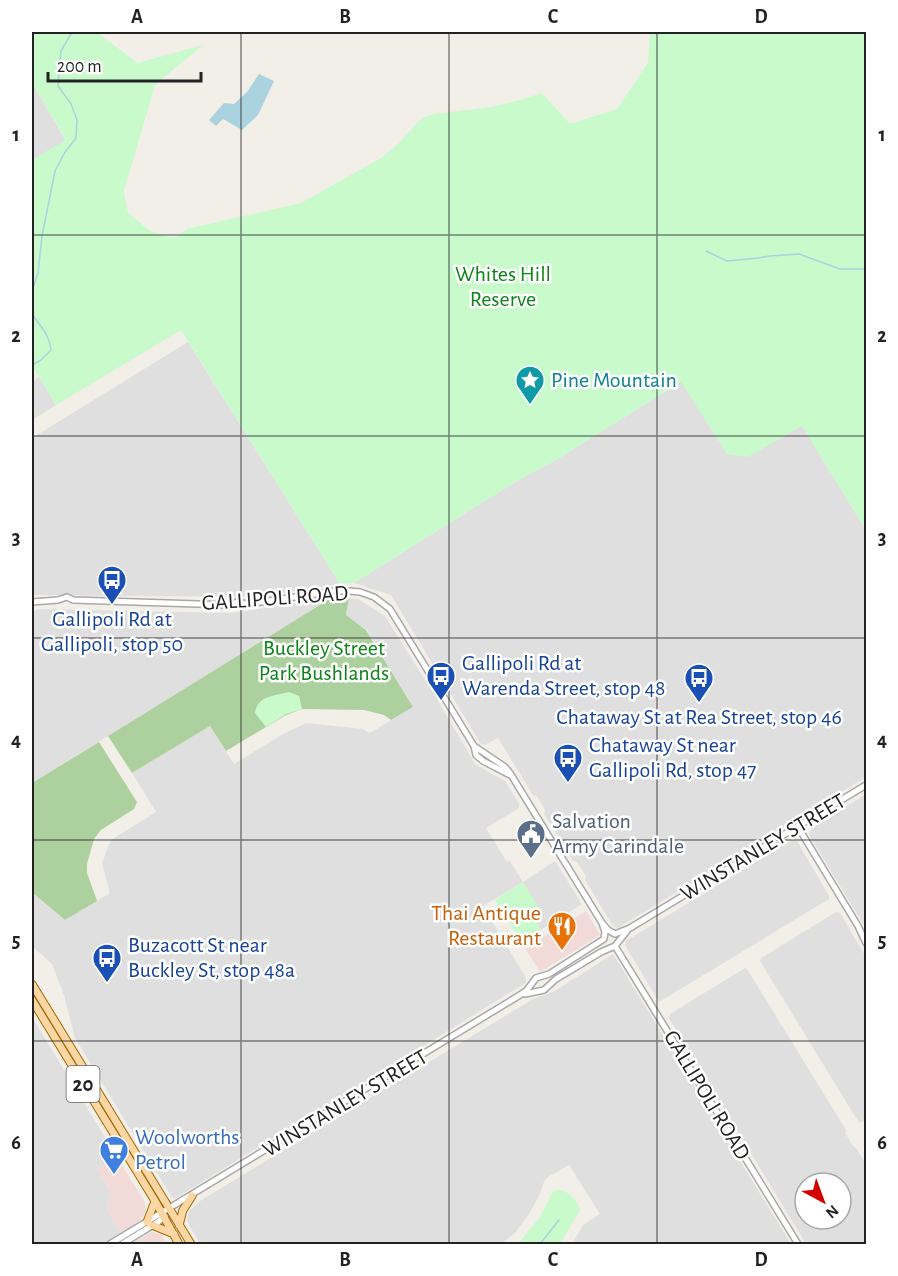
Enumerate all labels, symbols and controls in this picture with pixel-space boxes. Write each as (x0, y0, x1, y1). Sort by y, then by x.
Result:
text: A (131, 7, 143, 27)
text: B (339, 7, 351, 27)
text: C (548, 7, 559, 27)
text: D (754, 7, 768, 27)
scale bar (48, 45, 201, 83)
text: 200 m (57, 58, 102, 76)
text: 1 (12, 125, 20, 145)
text: 1 (878, 125, 886, 145)
park label: Whites Hill Reserve (455, 263, 551, 310)
text: 2 (11, 326, 21, 346)
text: 2 (877, 326, 887, 346)
place icon: Pine Mountain (514, 364, 546, 406)
place label: Pine Mountain (551, 369, 677, 391)
text: 3 (12, 528, 20, 548)
text: 3 (878, 528, 886, 548)
bus stop icon: Gallipoli Rd at Gallipoli, stop 50 (96, 564, 128, 606)
street label: GALLIPOLI ROAD (201, 582, 349, 614)
place label: Gallipoli Rd at Gallipoli, stop 50 (41, 608, 183, 655)
park label: Buckley Street Park Bushlands (259, 637, 389, 684)
place label: Gallipoli Rd at Warenda Street, stop 48 (462, 652, 665, 699)
bus stop icon: Gallipoli Rd at Warenda Street, stop 48 (425, 660, 457, 702)
bus stop icon: Chataway St at Rea Street, stop 46 (683, 662, 715, 704)
place label: Chataway St at Rea Street, stop 46 (556, 706, 842, 728)
text: 4 (11, 730, 21, 750)
text: 4 (877, 730, 887, 750)
place label: Chataway St near Gallipoli Rd, stop 47 (589, 734, 756, 781)
bus stop icon: Chataway St near Gallipoli Rd, stop 47 (552, 742, 584, 784)
street label: WINSTANLEY STREET (677, 789, 849, 905)
place label: Salvation Army Carindale (552, 810, 684, 857)
public building icon: Salvation Army Carindale (515, 818, 547, 860)
place label: Thai Antique Restaurant (431, 902, 541, 949)
restaurant icon: Thai Antique Restaurant (546, 910, 578, 952)
text: 5 (12, 931, 20, 951)
text: 5 (878, 931, 886, 951)
place label: Buzacott St near Buckley St, stop 48a (128, 934, 295, 981)
bus stop icon: Buzacott St near Buckley St, stop 48a (91, 942, 123, 984)
street label: GALLIPOLI ROAD (660, 1026, 754, 1164)
street label: WINSTANLEY STREET (259, 1045, 431, 1161)
road number: 20 (66, 1066, 100, 1102)
place label: Woolworths Petrol (135, 1126, 240, 1173)
text: 6 (11, 1133, 21, 1153)
text: 6 (877, 1133, 887, 1153)
supermarket icon: Woolworths Petrol (98, 1134, 130, 1176)
north arrow (793, 1171, 853, 1231)
text: N (823, 1202, 842, 1221)
text: A (131, 1250, 143, 1270)
text: B (339, 1250, 351, 1270)
text: C (548, 1250, 559, 1270)
text: D (754, 1250, 768, 1270)

